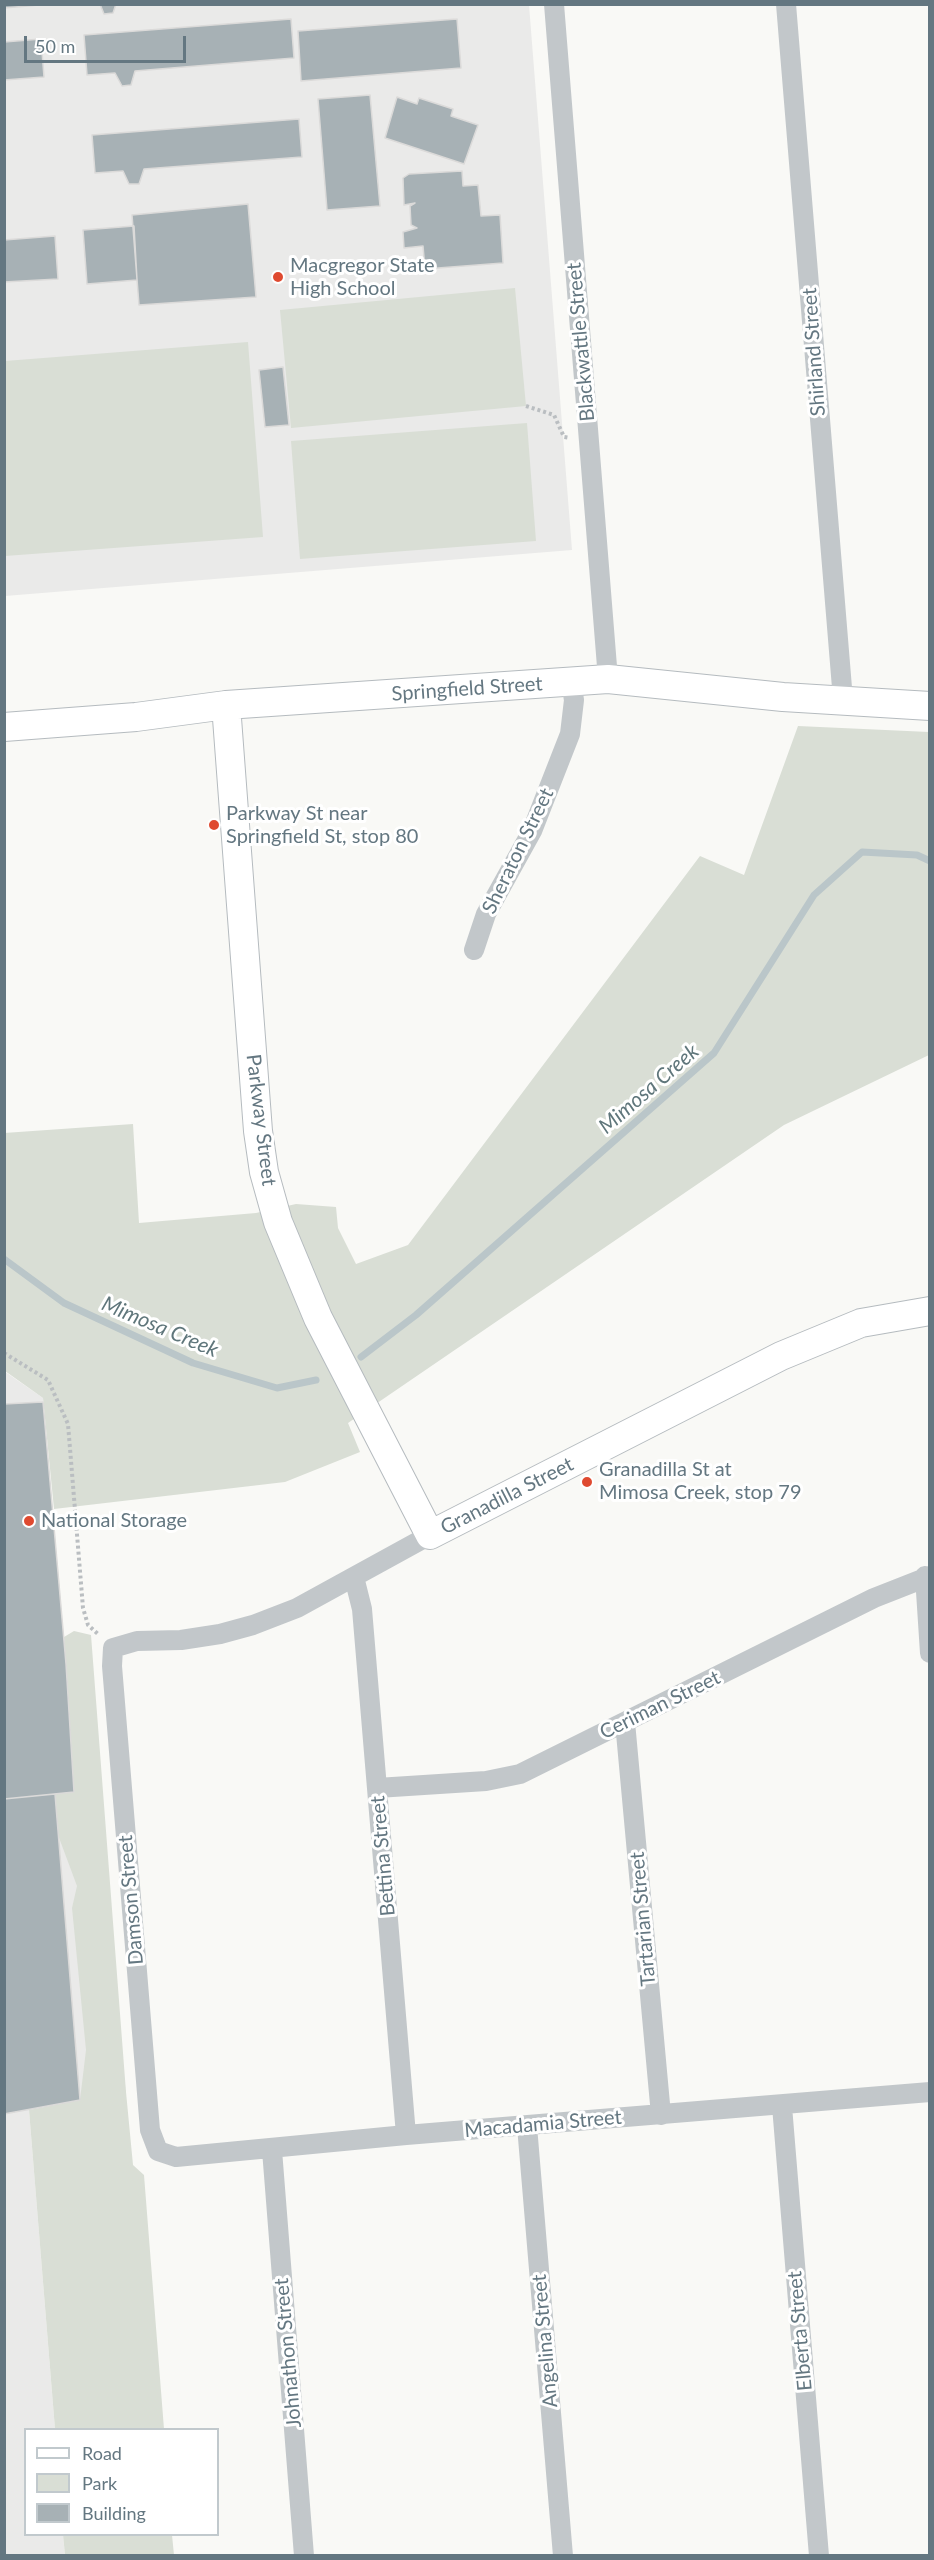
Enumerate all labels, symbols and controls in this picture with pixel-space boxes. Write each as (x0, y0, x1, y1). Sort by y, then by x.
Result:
scale bar (27, 24, 189, 62)
text: 50 m (35, 35, 75, 57)
place label: Macgregor State High School (290, 254, 435, 301)
street label: Blackwattle Street (562, 262, 600, 422)
marker: Macgregor State High School (271, 270, 285, 284)
street label: Shirland Street (798, 287, 830, 417)
street label: Springfield Street (391, 672, 543, 706)
street label: Sheraton Street (477, 784, 559, 918)
place label: Parkway St near Springfield St, stop 80 (226, 802, 418, 849)
marker: Parkway St near Springfield St, stop 80 (207, 818, 221, 832)
water label: Mimosa Creek (594, 1039, 704, 1139)
street label: Parkway Street (241, 1053, 281, 1187)
water label: Mimosa Creek (98, 1291, 222, 1363)
street label: Granadilla Street (437, 1452, 577, 1540)
place label: Granadilla St at Mimosa Creek, stop 79 (599, 1458, 801, 1505)
marker: Granadilla St at Mimosa Creek, stop 79 (580, 1475, 594, 1489)
place label: National Storage (41, 1509, 187, 1533)
marker: National Storage (22, 1514, 36, 1528)
street label: Ceriman Street (596, 1665, 724, 1745)
street label: Bettina Street (366, 1795, 400, 1917)
street label: Damson Street (113, 1834, 149, 1966)
street label: Tartarian Street (625, 1851, 661, 1987)
street label: Macadamia Street (463, 2105, 623, 2143)
street label: Elberta Street (783, 2270, 817, 2392)
street label: Angelina Street (527, 2273, 563, 2409)
street label: Johnathon Street (270, 2277, 306, 2429)
legend (24, 2428, 219, 2536)
text: Road (82, 2442, 122, 2464)
text: Park (82, 2472, 117, 2494)
text: Building (82, 2502, 146, 2524)

